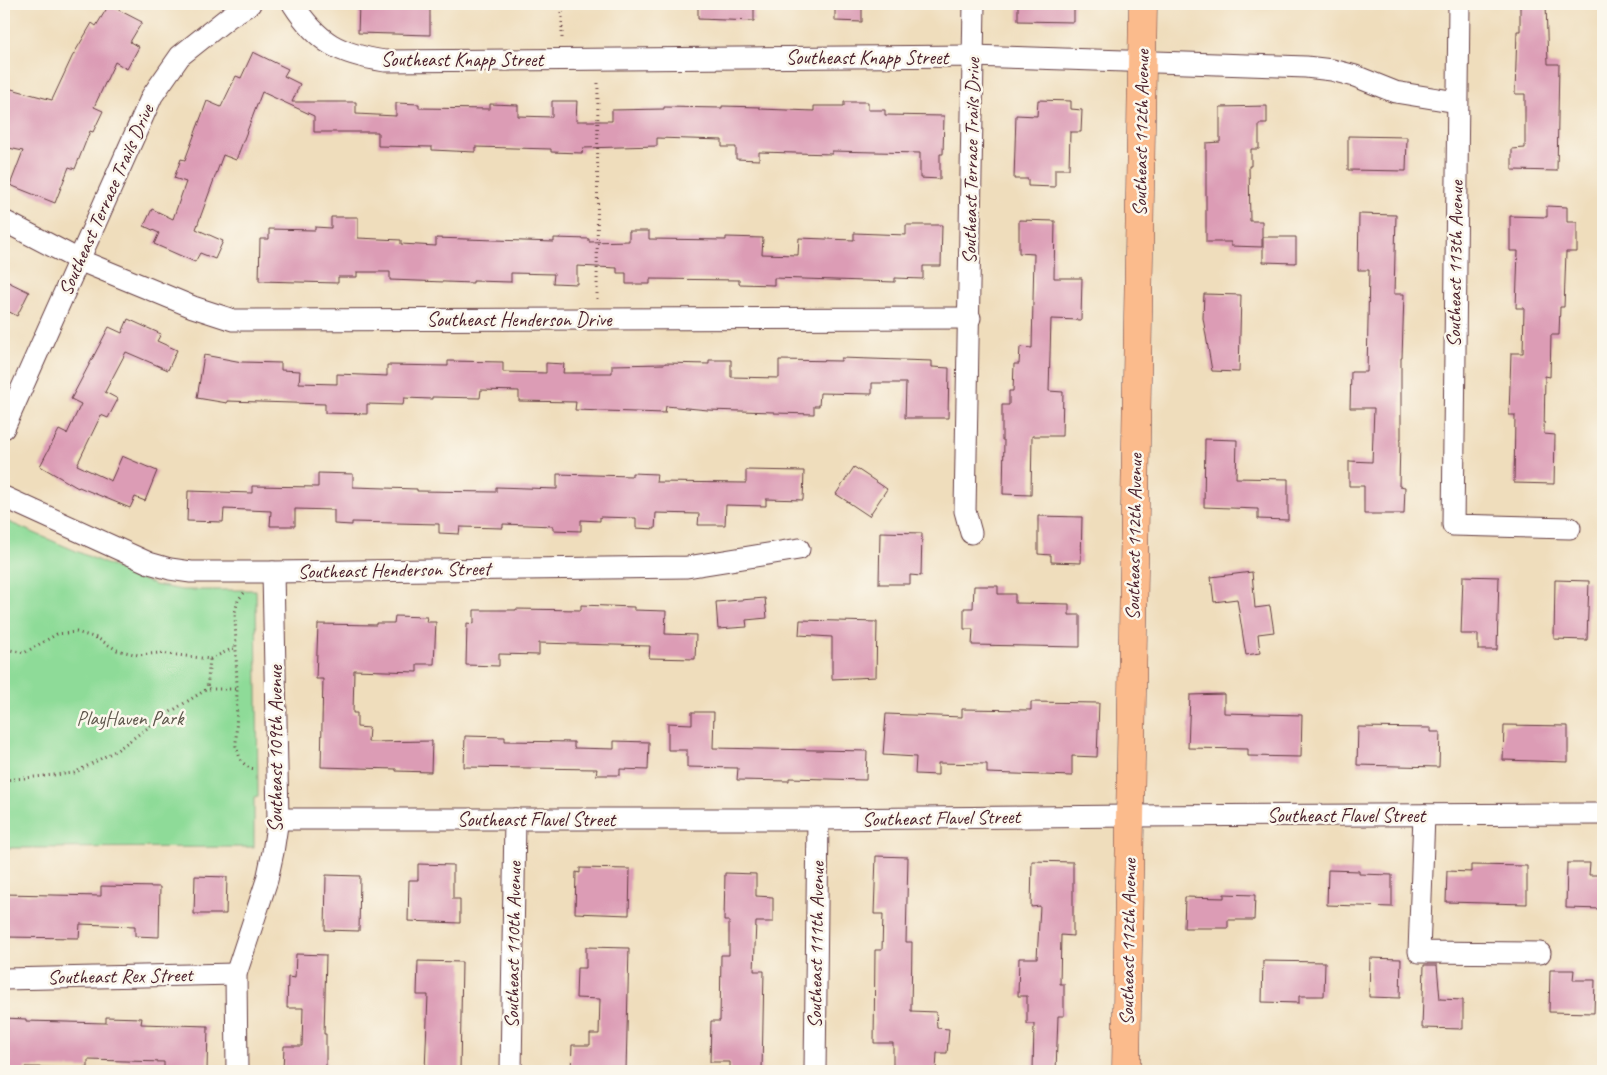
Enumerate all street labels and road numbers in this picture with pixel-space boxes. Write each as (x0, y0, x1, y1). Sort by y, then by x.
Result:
street label: Southeast Knapp Street (786, 45, 951, 70)
street label: Southeast Knapp Street (381, 47, 546, 72)
street label: Southeast 112th Avenue (1127, 48, 1155, 217)
street label: Southeast Terrace Trails Drive (957, 56, 985, 264)
street label: Southeast Terrace Trails Drive (53, 99, 160, 299)
street label: Southeast 113th Avenue (1441, 179, 1469, 348)
street label: Southeast Henderson Drive (426, 307, 613, 332)
street label: Southeast 112th Avenue (1120, 452, 1148, 621)
street label: Southeast Henderson Street (297, 556, 494, 584)
street label: Southeast 109th Avenue (263, 664, 288, 832)
street label: Southeast Flavel Street (1267, 803, 1427, 828)
street label: Southeast Flavel Street (862, 804, 1023, 832)
street label: Southeast Flavel Street (457, 807, 617, 832)
street label: Southeast 112th Avenue (1114, 857, 1142, 1026)
street label: Southeast 110th Avenue (499, 860, 527, 1029)
street label: Southeast 111th Avenue (802, 860, 830, 1029)
street label: Southeast Rex Street (47, 962, 195, 990)

